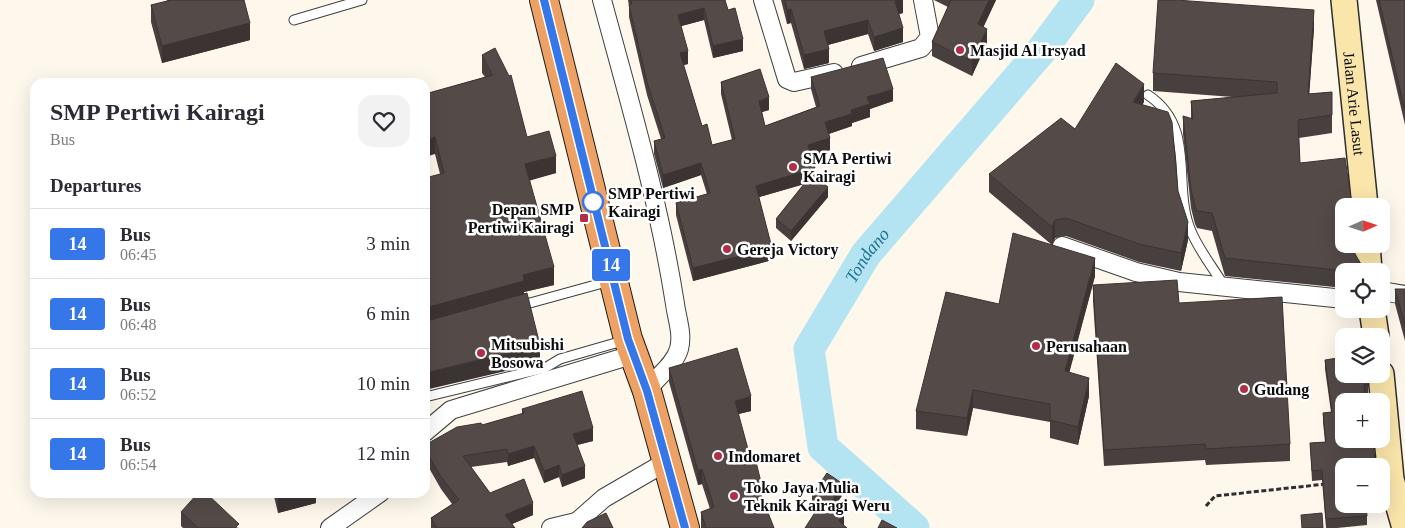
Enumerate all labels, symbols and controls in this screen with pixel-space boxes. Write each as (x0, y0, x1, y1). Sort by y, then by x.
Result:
place label: Masjid Al Irsyad (970, 42, 1086, 60)
marker: Masjid Al Irsyad (954, 44, 966, 56)
street label: Jalan Arie Lasut (1341, 51, 1368, 157)
button: heart (358, 95, 410, 147)
text: SMP Pertiwi Kairagi (50, 99, 265, 125)
text: Bus (50, 131, 75, 148)
place label: SMA Pertiwi Kairagi (803, 150, 892, 186)
marker: SMA Pertiwi Kairagi (787, 161, 799, 173)
text: Departures (50, 175, 141, 196)
place label: SMP Pertiwi Kairagi (608, 185, 695, 221)
marker: SMP Pertiwi Kairagi (582, 191, 604, 213)
north arrow (1335, 198, 1390, 252)
map controls (1335, 198, 1390, 513)
place label: Depan SMP Pertiwi Kairagi (468, 201, 575, 237)
marker: Depan SMP Pertiwi Kairagi (578, 212, 590, 224)
text: Bus (120, 224, 151, 245)
water label: Tondano (841, 224, 894, 286)
text: 3 min (366, 233, 410, 254)
text: 14 (69, 234, 87, 254)
place label: Gereja Victory (737, 241, 838, 259)
marker: Gereja Victory (721, 243, 733, 255)
text: 06:45 (120, 246, 156, 263)
line badge: 14 (588, 249, 634, 281)
text: 14 (602, 255, 620, 275)
button: locate (1335, 263, 1390, 318)
text: Bus (120, 294, 151, 315)
text: 6 min (366, 303, 410, 324)
text: 14 (69, 304, 87, 324)
text: 06:48 (120, 316, 156, 333)
button: layers (1335, 328, 1390, 383)
place label: Mitsubishi Bosowa (491, 336, 564, 371)
place label: Perusahaan (1046, 338, 1127, 355)
marker: Perusahaan (1030, 340, 1042, 352)
marker: Mitsubishi Bosowa (475, 347, 487, 359)
text: Bus (120, 364, 151, 385)
text: 10 min (357, 373, 410, 394)
text: 14 (69, 374, 87, 394)
place label: Gudang (1254, 381, 1309, 399)
marker: Gudang (1238, 383, 1250, 395)
text: 06:52 (120, 386, 156, 403)
button: + (1335, 393, 1390, 448)
text: Bus (120, 434, 151, 455)
text: 12 min (357, 443, 410, 464)
text: 14 (69, 444, 87, 464)
place label: Indomaret (728, 448, 801, 465)
marker: Indomaret (712, 450, 724, 462)
text: 06:54 (120, 456, 156, 473)
button: − (1335, 458, 1390, 513)
place label: Toko Jaya Mulia Teknik Kairagi Weru (744, 479, 890, 515)
marker: Toko Jaya Mulia Teknik Kairagi Weru (728, 490, 740, 502)

